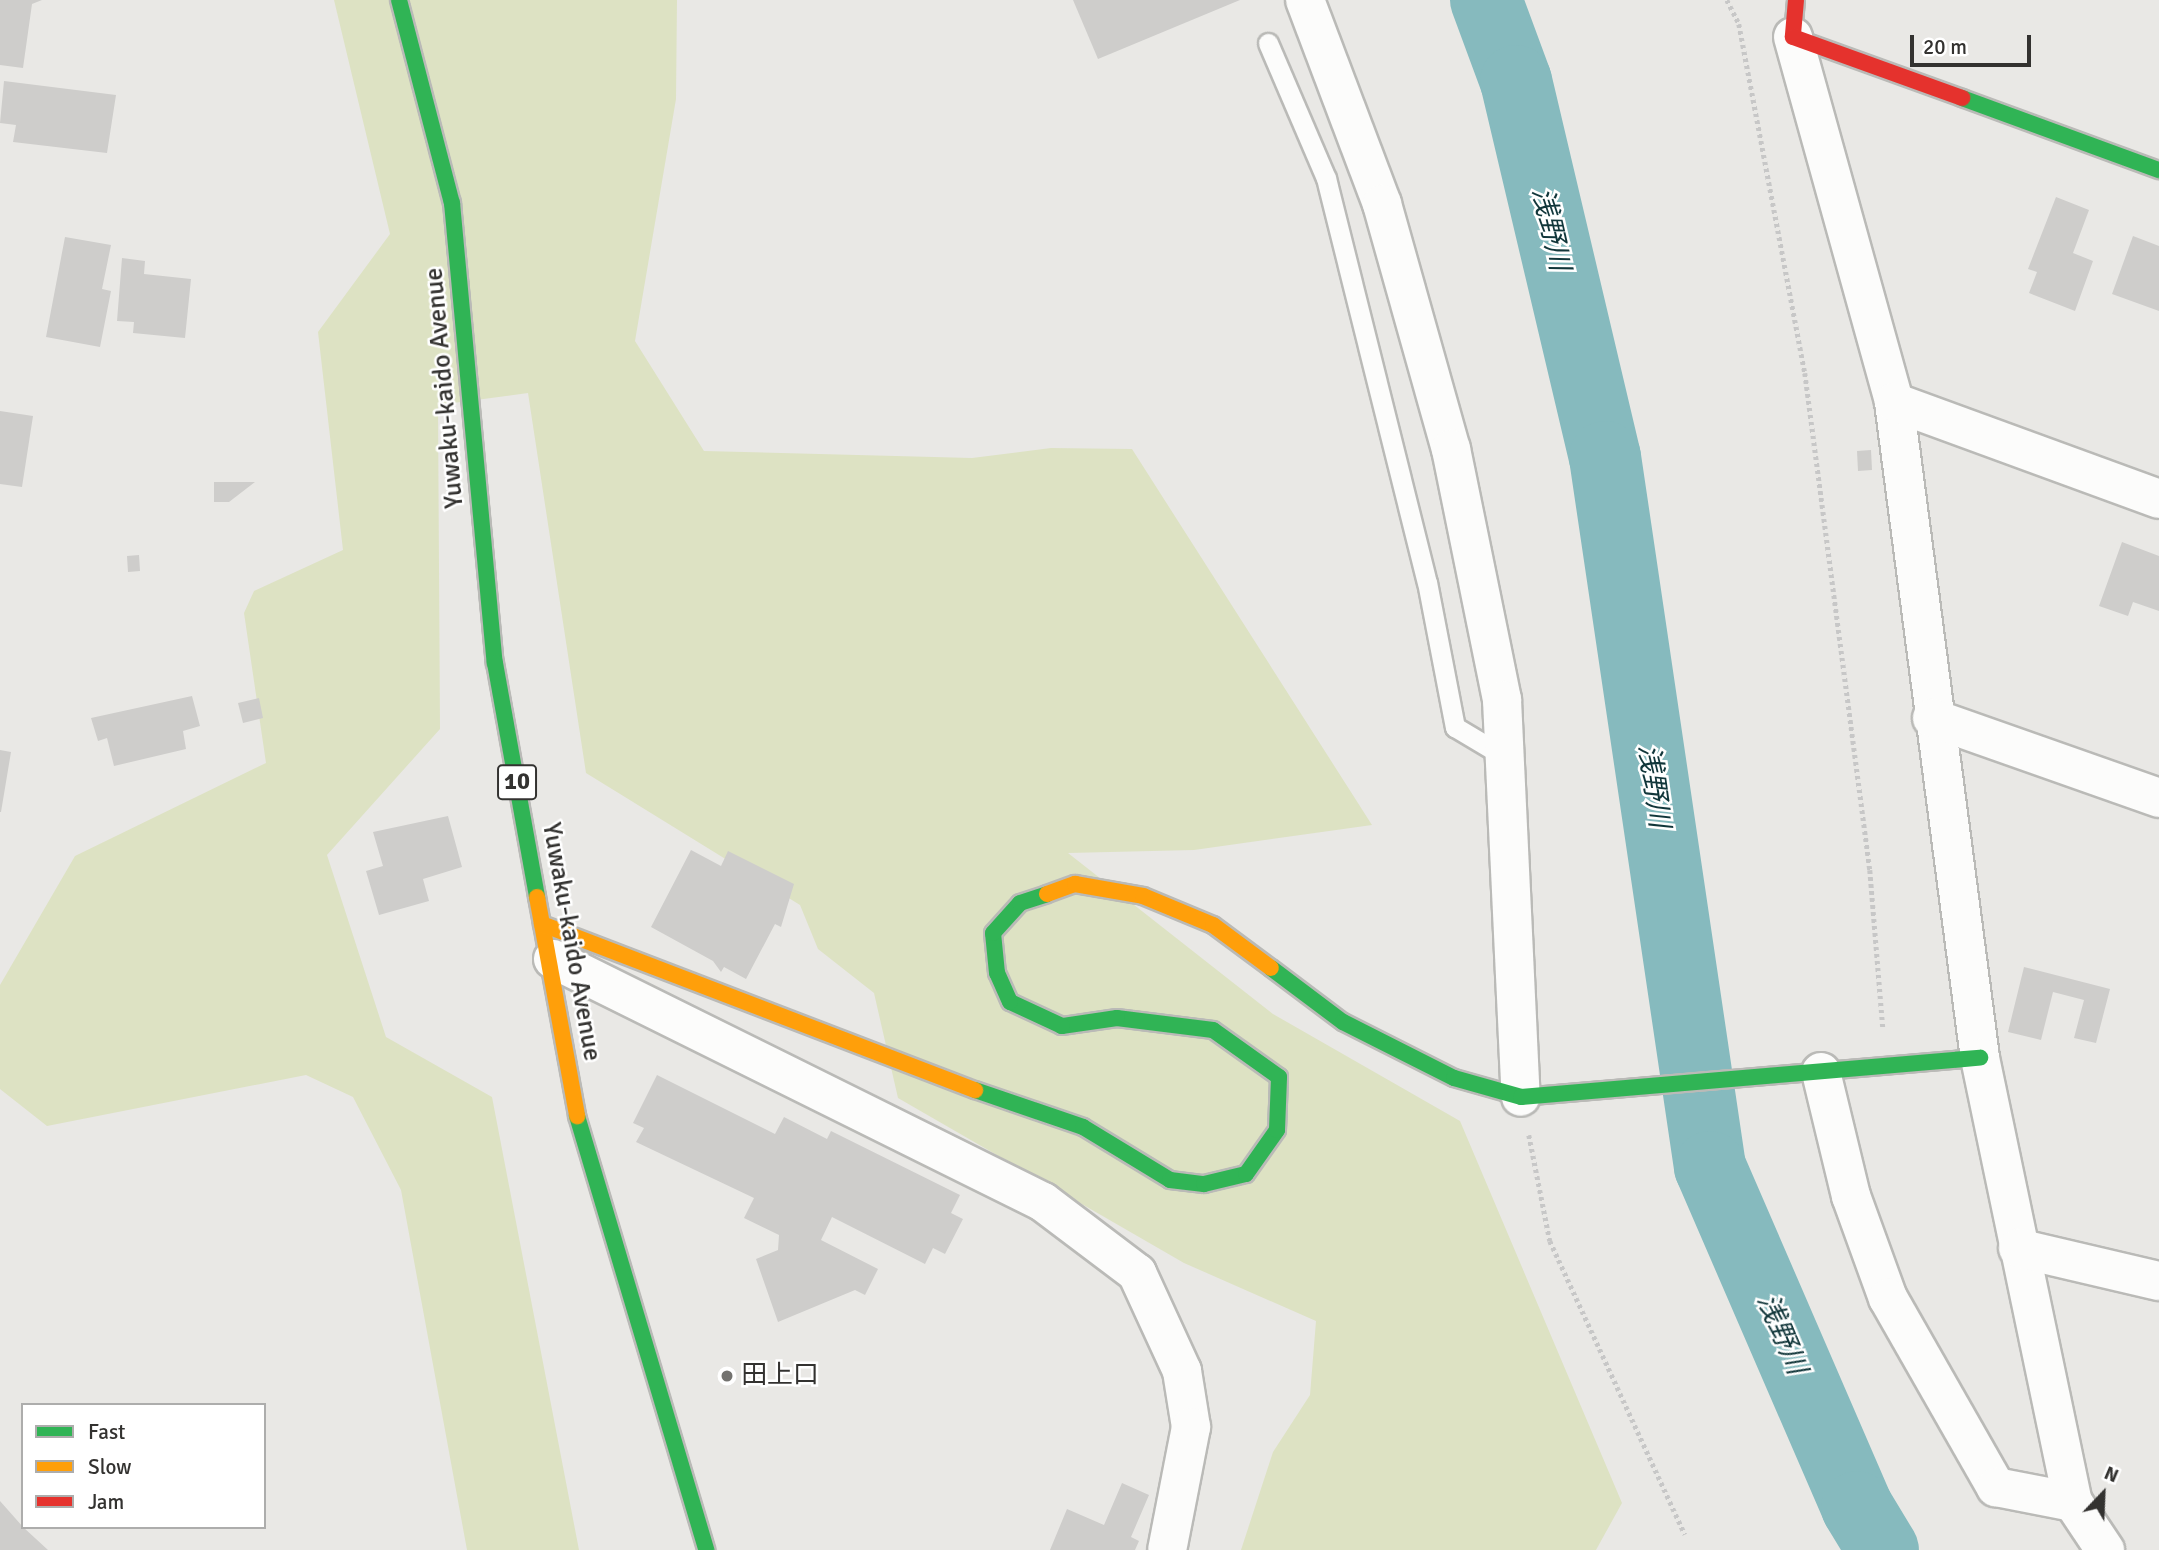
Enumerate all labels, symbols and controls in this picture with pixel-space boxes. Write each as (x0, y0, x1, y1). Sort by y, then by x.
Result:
scale bar (1914, 21, 2035, 65)
text: 20 m (1923, 34, 1967, 60)
water label: 浅野川 (1525, 184, 1577, 274)
street label: Yuwaku-kaido Avenue (419, 266, 471, 510)
water label: 浅野川 (1632, 742, 1676, 830)
road number: 10 (496, 762, 538, 802)
street label: Yuwaku-kaido Avenue (535, 820, 607, 1064)
water label: 浅野川 (1750, 1289, 1814, 1379)
place label: 田上口 (741, 1360, 819, 1392)
marker: 田上口 (719, 1368, 735, 1384)
legend (21, 1403, 266, 1529)
text: Fast (88, 1419, 125, 1445)
text: Slow (88, 1454, 132, 1480)
north arrow (2068, 1459, 2138, 1529)
text: N (2100, 1461, 2122, 1488)
text: Jam (88, 1489, 124, 1515)

